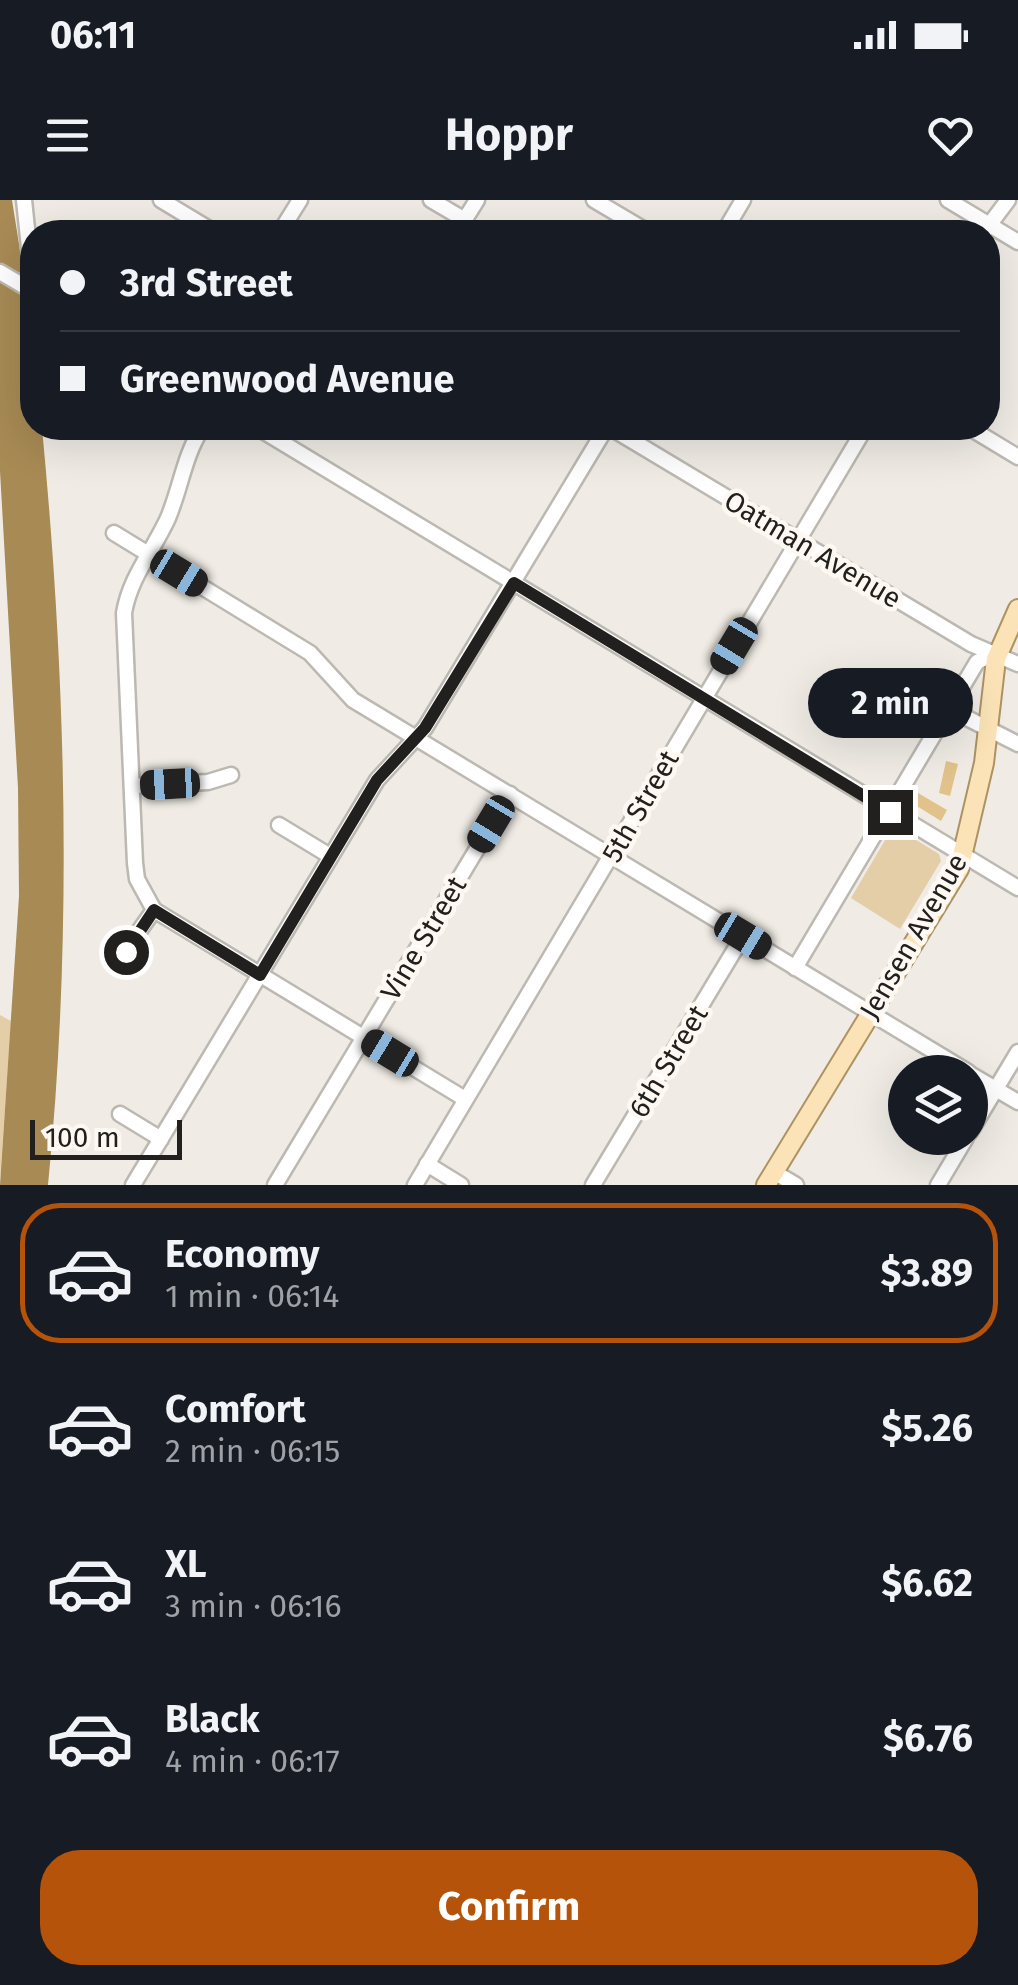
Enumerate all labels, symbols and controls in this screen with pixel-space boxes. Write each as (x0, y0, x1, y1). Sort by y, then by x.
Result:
text: 06:11 (50, 12, 136, 58)
icon: menu (40, 108, 95, 163)
text: Hoppr (445, 108, 573, 162)
icon: heart (923, 108, 978, 163)
text: 3rd Street (120, 260, 293, 306)
text: Greenwood Avenue (120, 356, 454, 402)
street label: Oatman Avenue (718, 484, 907, 615)
car (146, 545, 212, 601)
car (706, 613, 762, 679)
callout: 2 min (808, 667, 972, 737)
text: 2 min (851, 684, 930, 722)
street label: 5th Street (595, 744, 686, 868)
car (139, 767, 201, 801)
route end (868, 790, 913, 835)
car (463, 791, 519, 857)
street label: Jensen Avenue (853, 848, 974, 1025)
street label: Vine Street (374, 870, 474, 1006)
car (710, 908, 776, 964)
route start (104, 930, 149, 975)
street label: 6th Street (622, 998, 715, 1123)
car (357, 1025, 423, 1081)
map controls (888, 1055, 988, 1155)
button: layers (888, 1055, 988, 1155)
scale bar (30, 1115, 182, 1160)
text: 100 m (45, 1121, 120, 1154)
icon: car (45, 1228, 135, 1318)
text: Economy (165, 1231, 320, 1277)
text: $3.89 (881, 1250, 973, 1296)
text: 1 min · 06:14 (165, 1277, 339, 1315)
icon: car (45, 1383, 135, 1473)
text: Comfort (165, 1386, 306, 1432)
text: $5.26 (882, 1405, 973, 1451)
text: 2 min · 06:15 (165, 1432, 340, 1470)
icon: car (45, 1538, 135, 1628)
text: XL (165, 1541, 207, 1587)
text: $6.62 (881, 1560, 973, 1606)
text: 3 min · 06:16 (165, 1587, 342, 1625)
icon: car (45, 1693, 135, 1783)
text: Black (165, 1696, 260, 1742)
text: $6.76 (883, 1715, 973, 1761)
text: 4 min · 06:17 (165, 1742, 340, 1780)
button: Confirm (40, 1850, 978, 1965)

